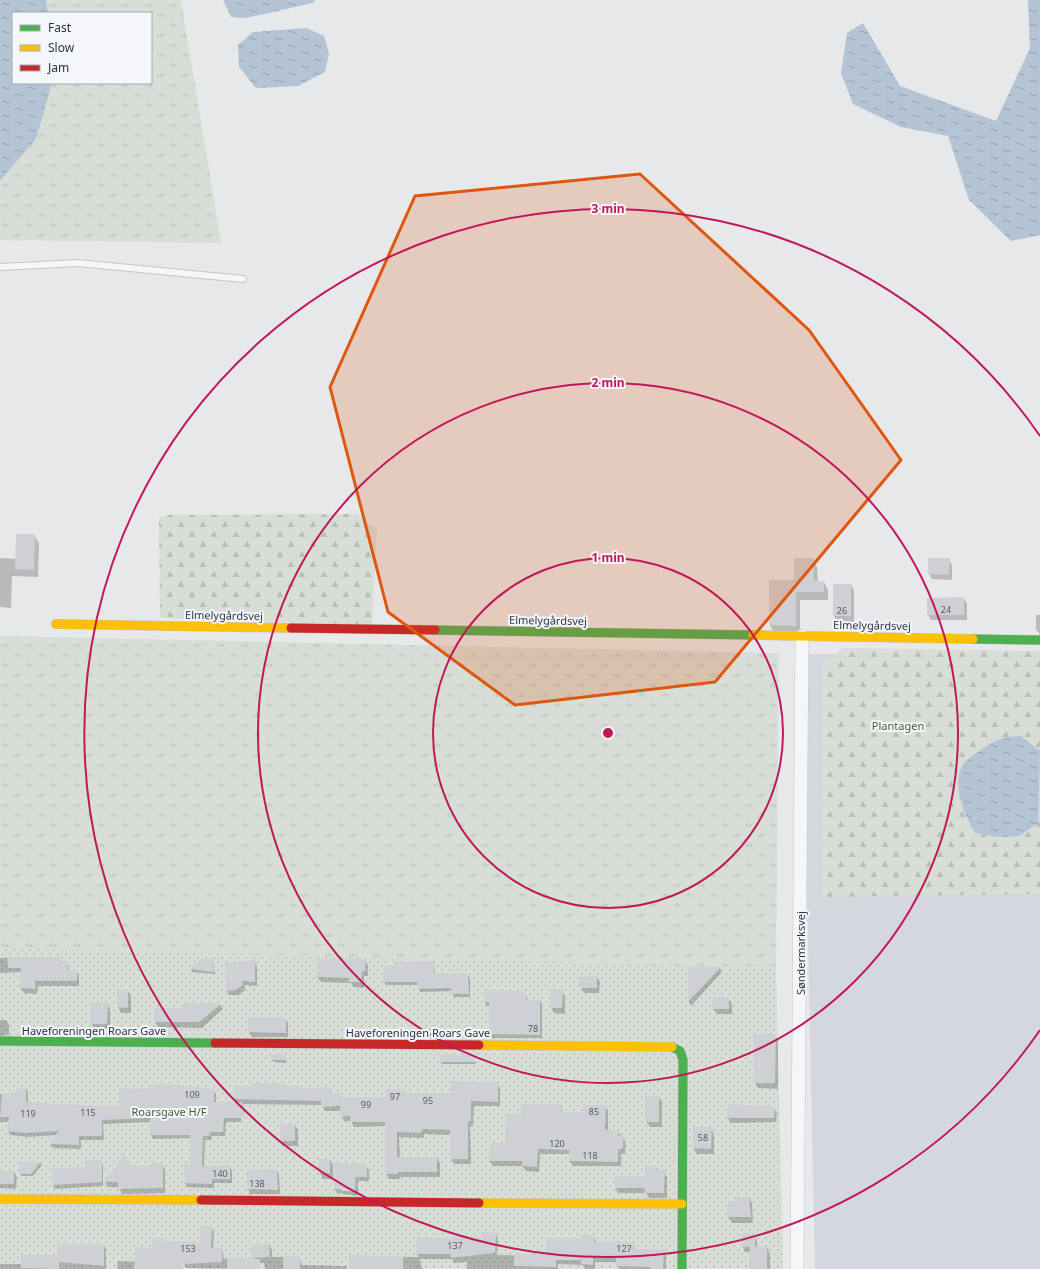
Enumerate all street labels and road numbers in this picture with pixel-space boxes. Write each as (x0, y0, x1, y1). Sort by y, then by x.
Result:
street label: Elmelygårdsvej (185, 607, 263, 623)
street label: Elmelygårdsvej (509, 612, 587, 628)
street label: Elmelygårdsvej (833, 617, 911, 633)
street label: Søndermarksvej (793, 911, 808, 995)
street label: Haveforeningen Roars Gave (22, 1023, 166, 1038)
street label: Haveforeningen Roars Gave (346, 1025, 490, 1040)

